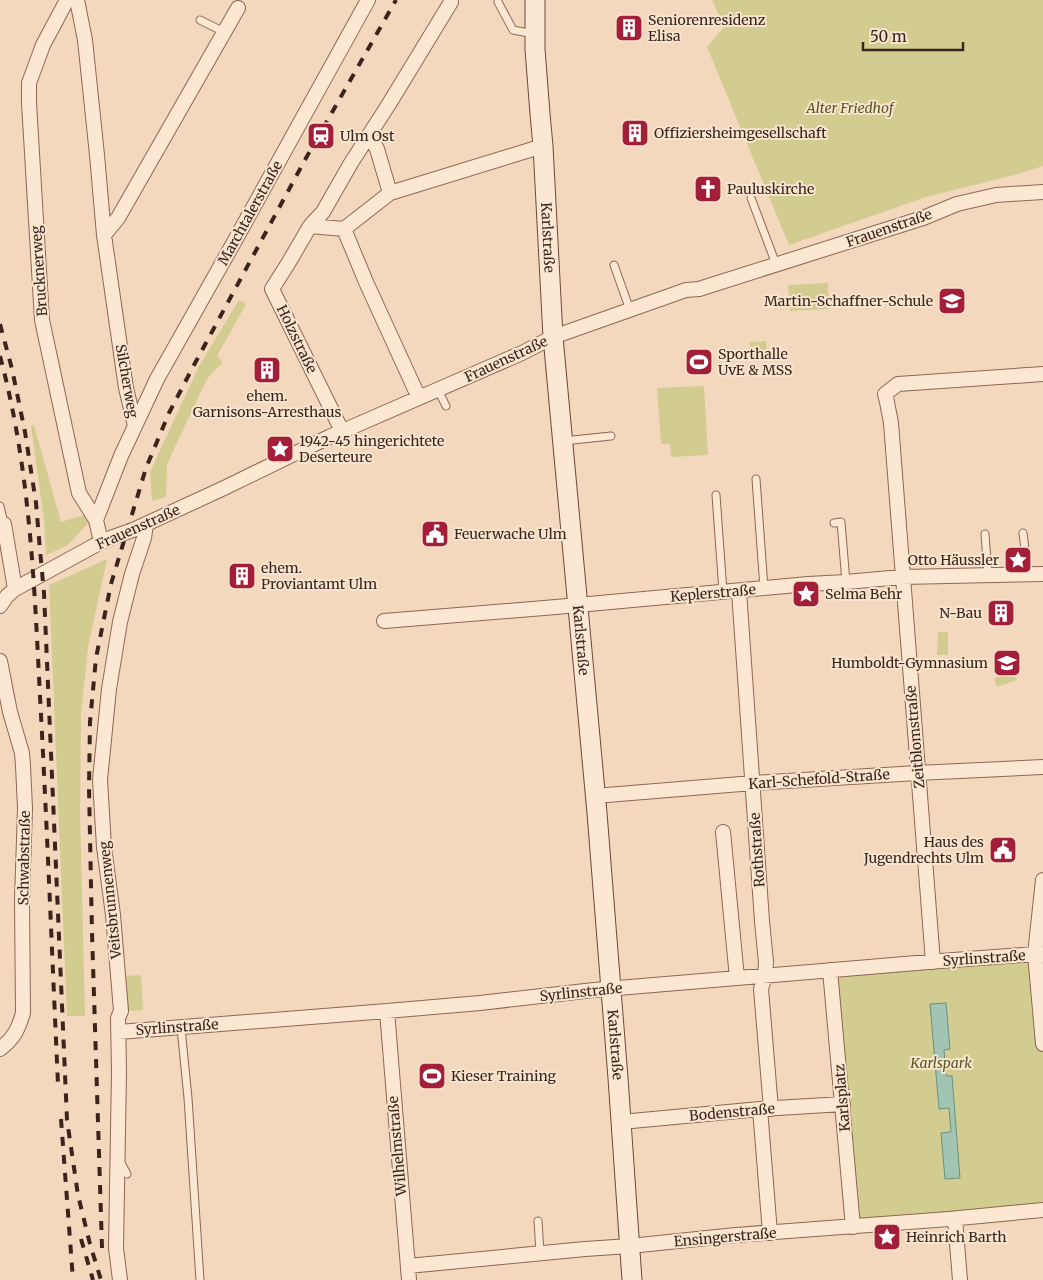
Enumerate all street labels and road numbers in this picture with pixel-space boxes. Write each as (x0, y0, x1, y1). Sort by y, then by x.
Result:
street label: Marchtalerstraße (214, 158, 286, 268)
street label: Karlstraße (537, 202, 559, 273)
street label: Frauenstraße (844, 205, 934, 251)
street label: Brucknerweg (27, 224, 51, 317)
street label: Holzstraße (273, 302, 321, 376)
street label: Frauenstraße (462, 332, 550, 386)
street label: Silcherweg (112, 343, 142, 420)
street label: Frauenstraße (93, 501, 183, 553)
street label: Keplerstraße (669, 580, 757, 606)
street label: Karlstraße (569, 604, 593, 676)
street label: Zeitblomstraße (902, 685, 928, 789)
street label: Karl-Schefold-Straße (748, 765, 890, 793)
street label: Schwabstraße (14, 811, 34, 905)
street label: Rothstraße (745, 812, 769, 888)
street label: Veitsbrunnenweg (95, 840, 125, 961)
street label: Syrlinstraße (942, 946, 1026, 970)
street label: Syrlinstraße (539, 979, 623, 1005)
street label: Karlstraße (604, 1009, 627, 1081)
street label: Syrlinstraße (135, 1015, 219, 1039)
street label: Karlsplatz (830, 1063, 854, 1133)
street label: Wilhelmstraße (384, 1095, 410, 1198)
street label: Bodenstraße (688, 1099, 776, 1125)
street label: Ensingerstraße (673, 1224, 777, 1250)

